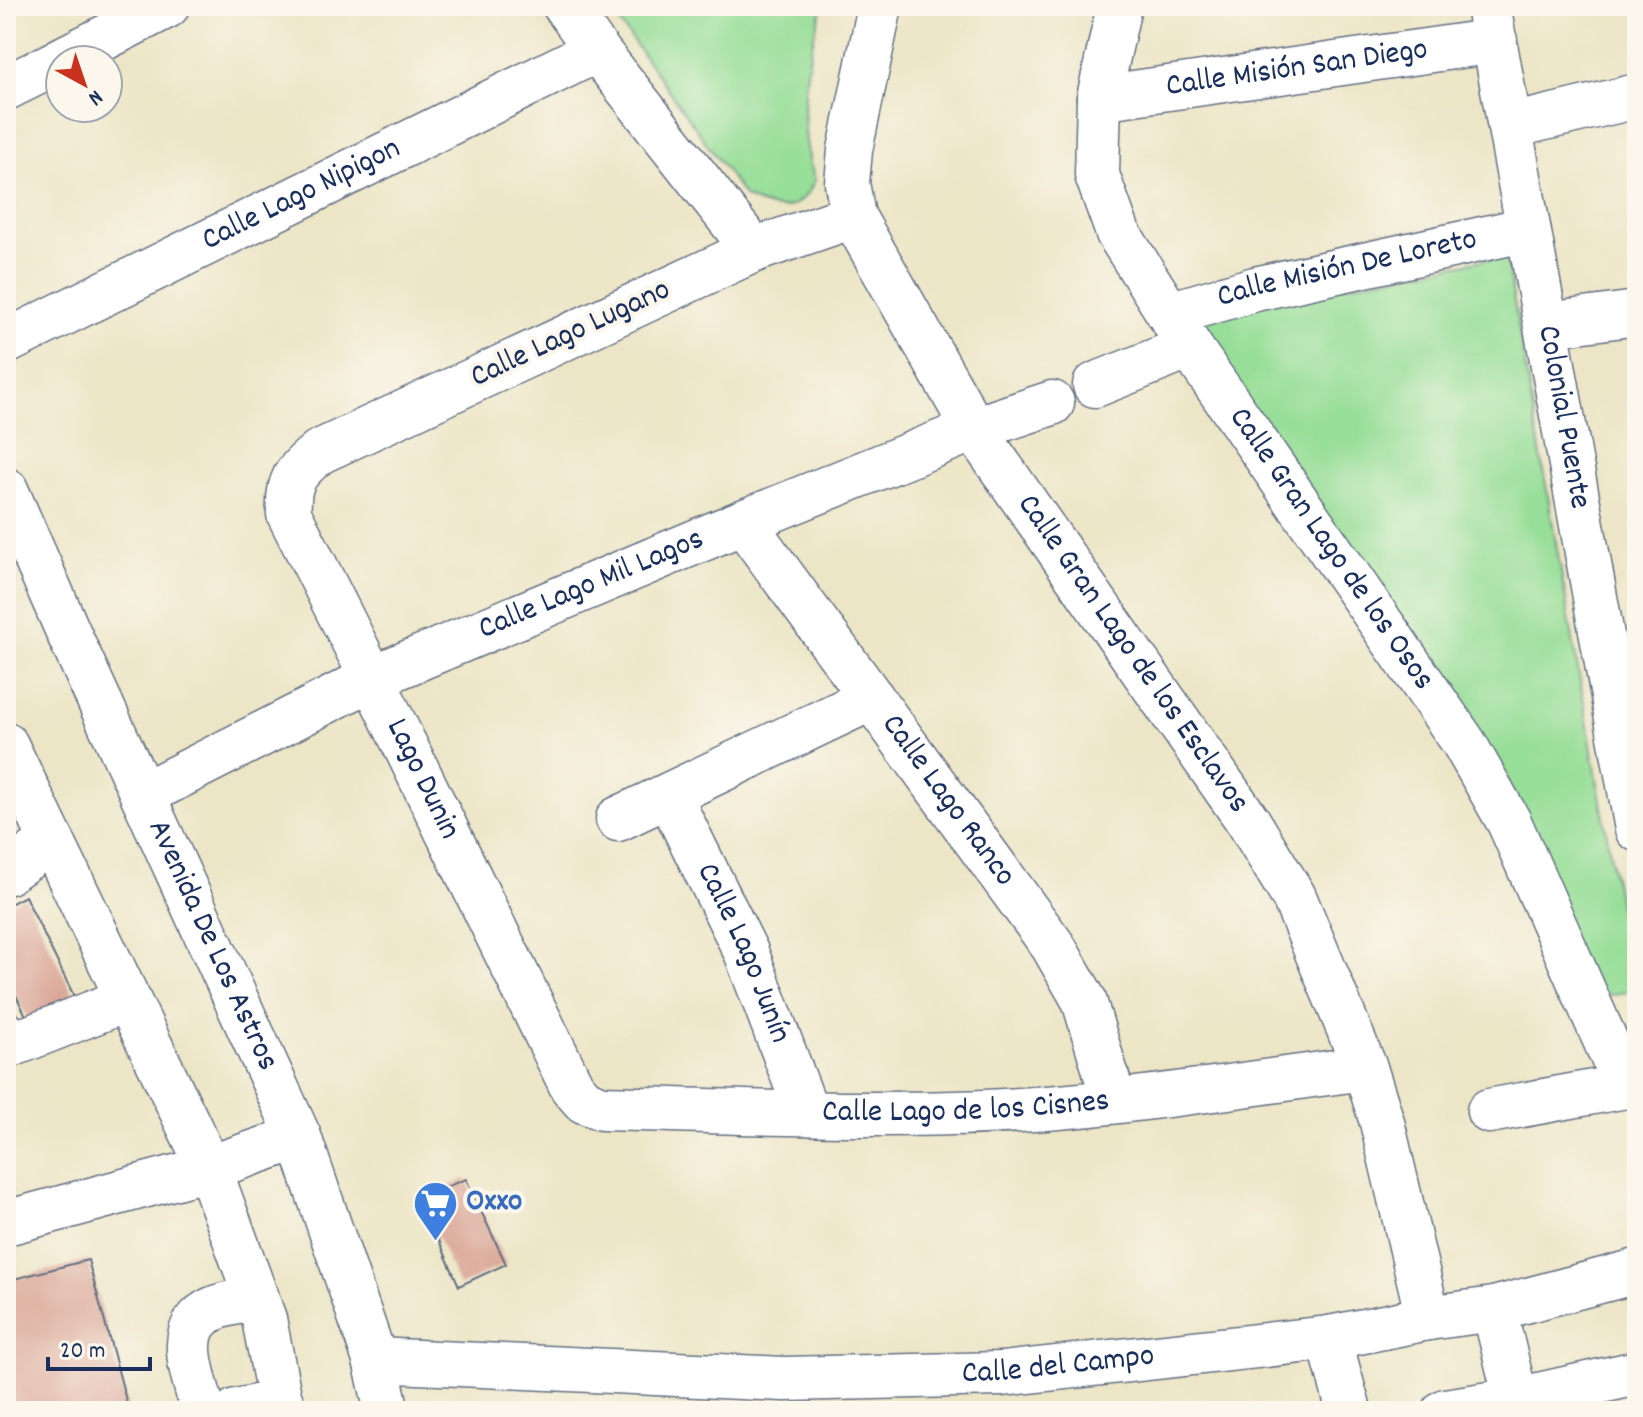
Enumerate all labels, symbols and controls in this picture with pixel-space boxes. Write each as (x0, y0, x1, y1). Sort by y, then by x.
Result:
street label: Calle Misión San Diego (1163, 28, 1431, 111)
north arrow (44, 44, 124, 124)
text: N (80, 81, 109, 112)
street label: Calle Lago Nipigon (195, 127, 409, 264)
street label: Calle Misión De Loreto (1212, 218, 1482, 322)
street label: Calle Lago Lugano (463, 268, 679, 402)
street label: Colonial Puente (1523, 322, 1602, 513)
street label: Calle Gran Lago de los Osos (1216, 399, 1444, 700)
street label: Calle Gran Lago de los Esclavos (1004, 486, 1259, 824)
street label: Calle Lago Mil Lagos (472, 518, 711, 654)
street label: Calle Lago Ranco (869, 705, 1026, 897)
street label: Lago Dunin (373, 711, 471, 848)
street label: Avenida De Los Astros (134, 813, 289, 1079)
street label: Calle Lago Junín (683, 856, 802, 1050)
street label: Calle Lago de los Cisnes (822, 1079, 1112, 1137)
supermarket icon: Oxxo (411, 1179, 459, 1242)
place label: Oxxo (466, 1180, 522, 1226)
scale bar (48, 1321, 150, 1371)
street label: Calle del Campo (961, 1334, 1157, 1398)
text: 20 m (60, 1335, 106, 1369)

